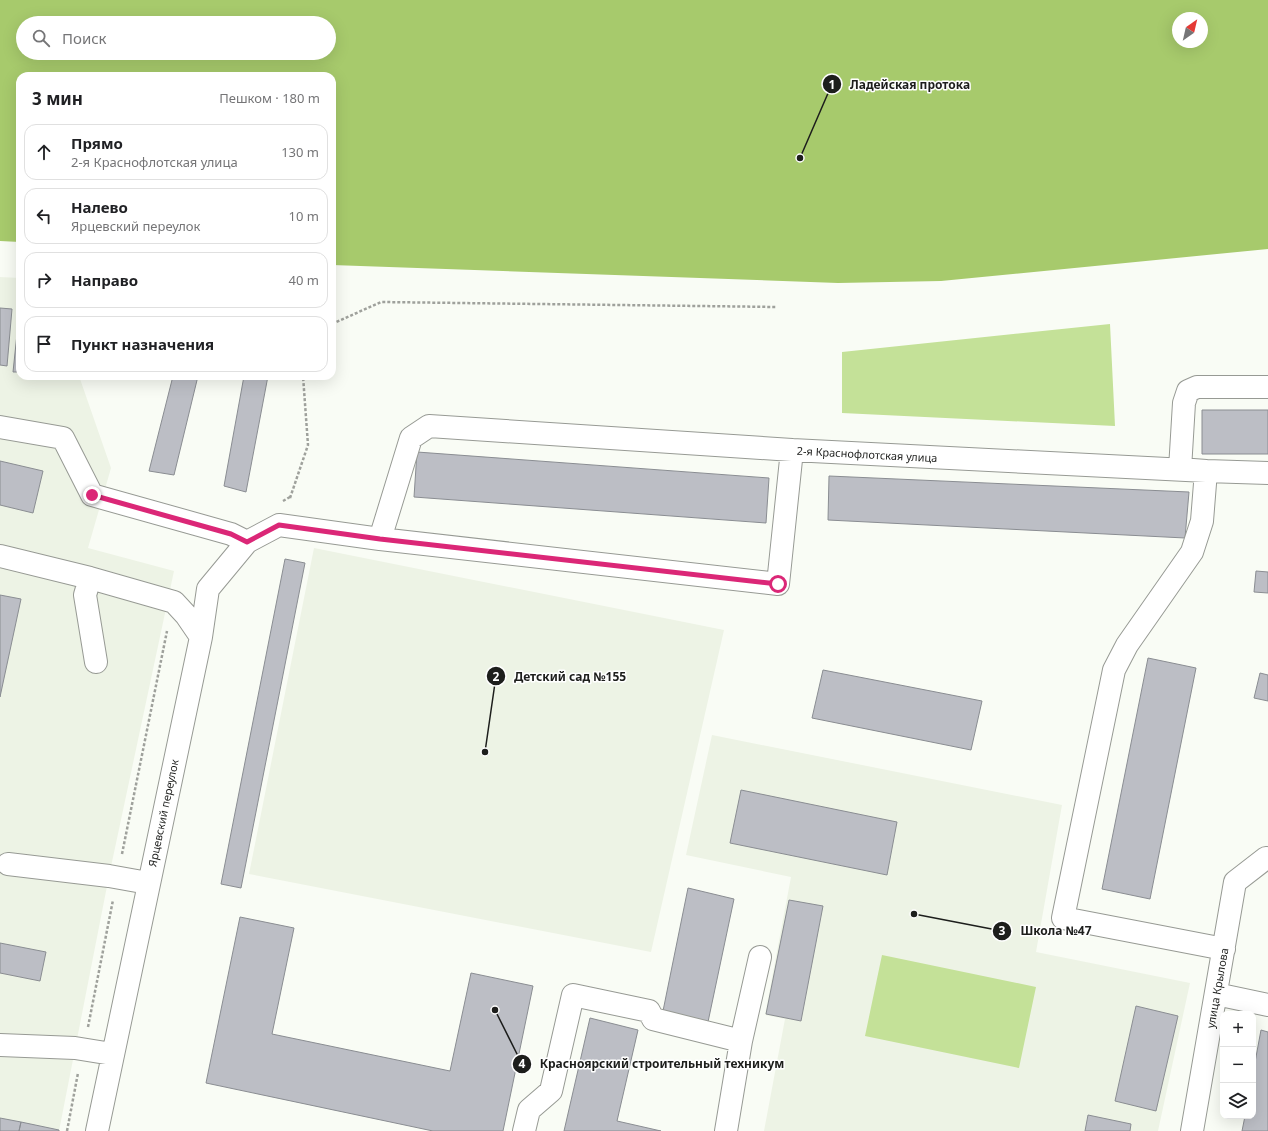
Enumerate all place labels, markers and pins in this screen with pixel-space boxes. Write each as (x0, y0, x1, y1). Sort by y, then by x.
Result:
callout: Ладейская протока (822, 72, 979, 96)
callout: Детский сад №155 (486, 664, 634, 688)
callout: Школа №47 (992, 919, 1099, 943)
callout: Красноярский строительный техникум (512, 1052, 793, 1076)

